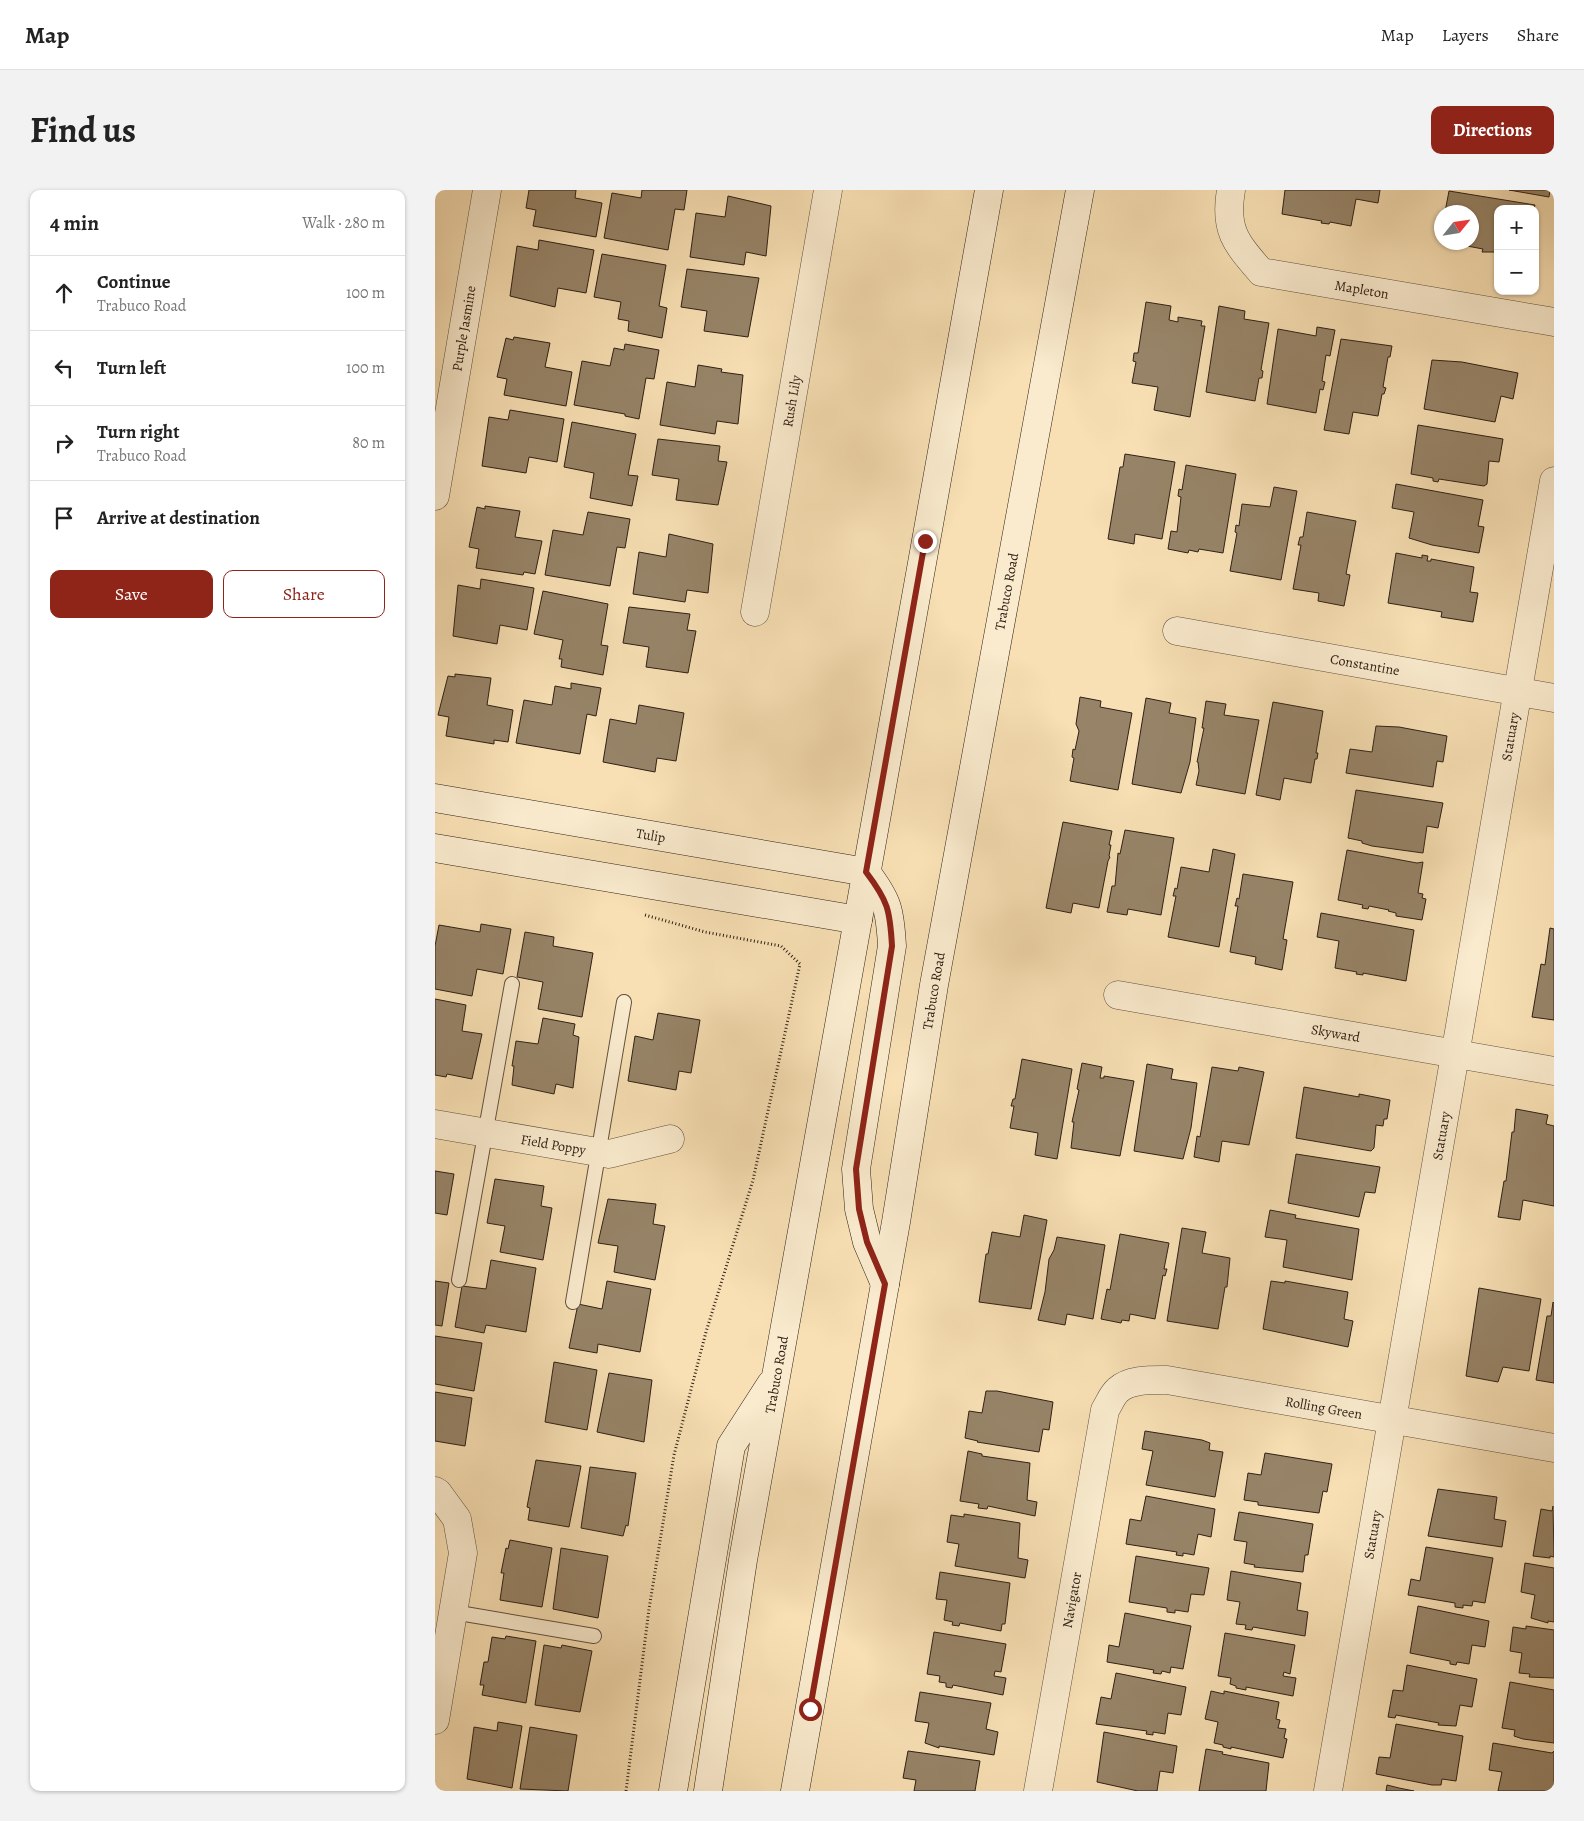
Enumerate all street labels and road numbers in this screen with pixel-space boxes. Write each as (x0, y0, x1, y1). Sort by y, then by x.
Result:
street label: Mapleton (1333, 276, 1391, 304)
street label: Purple Jasmine (447, 284, 481, 373)
street label: Rush Lily (778, 373, 806, 429)
street label: Trabuco Road (990, 551, 1023, 632)
street label: Constantine (1329, 649, 1401, 680)
street label: Statuary (1497, 710, 1524, 762)
street label: Tulip (635, 824, 667, 847)
street label: Trabuco Road (918, 950, 950, 1031)
street label: Skyward (1310, 1020, 1362, 1047)
street label: Statuary (1428, 1109, 1455, 1162)
street label: Field Poppy (519, 1130, 588, 1160)
street label: Trabuco Road (761, 1334, 793, 1415)
street label: Rolling Green (1284, 1392, 1364, 1424)
street label: Statuary (1359, 1508, 1386, 1561)
street label: Navigator (1058, 1570, 1086, 1630)

